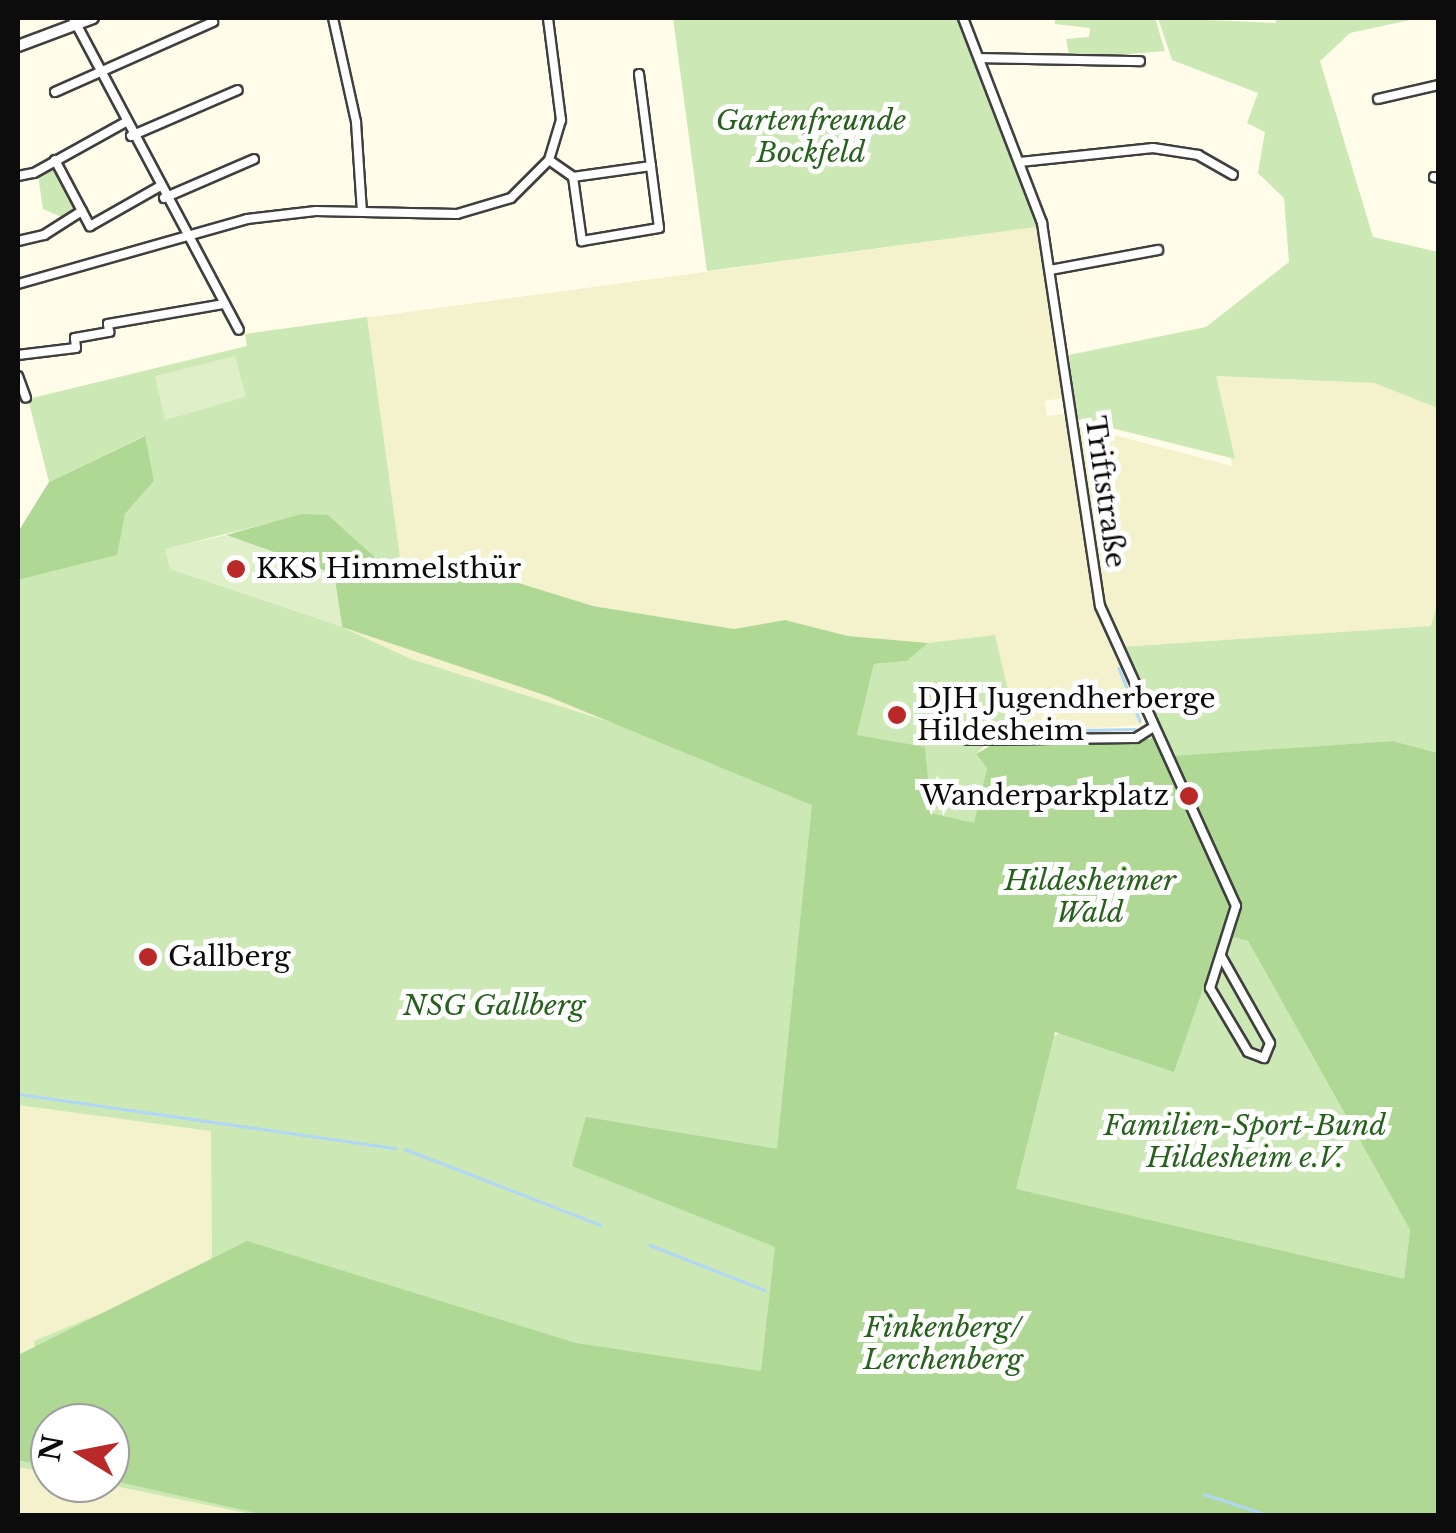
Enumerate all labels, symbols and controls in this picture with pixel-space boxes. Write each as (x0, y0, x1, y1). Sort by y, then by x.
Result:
park label: Gartenfreunde Bockfeld (716, 104, 906, 170)
street label: Triftstraße (1078, 414, 1132, 570)
place label: KKS Himmelsthür (256, 552, 521, 586)
marker: KKS Himmelsthür (225, 558, 247, 580)
place label: DJH Jugendherberge Hildesheim (917, 682, 1216, 748)
marker: DJH Jugendherberge Hildesheim (886, 704, 908, 726)
place label: Wanderparkplatz (921, 779, 1169, 813)
marker: Wanderparkplatz (1178, 785, 1200, 807)
park label: Hildesheimer Wald (1004, 864, 1176, 930)
place label: Gallberg (168, 940, 291, 974)
marker: Gallberg (137, 946, 159, 968)
park label: NSG Gallberg (403, 989, 585, 1023)
park label: Familien-Sport-Bund Hildesheim e.V. (1104, 1109, 1386, 1175)
park label: Finkenberg/ Lerchenberg (863, 1311, 1023, 1377)
north arrow (30, 1403, 130, 1503)
text: N (32, 1432, 71, 1464)

